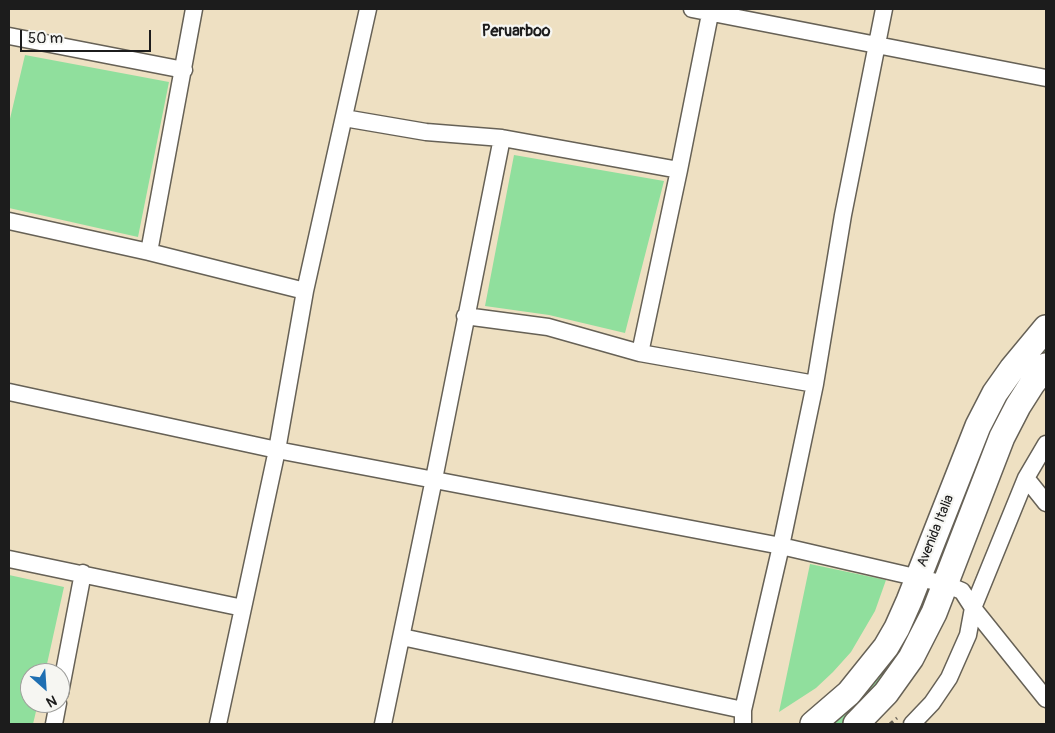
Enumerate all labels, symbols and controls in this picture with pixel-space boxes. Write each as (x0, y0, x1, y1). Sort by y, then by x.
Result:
scale bar (22, 20, 154, 52)
district label: Peruarboo (482, 22, 550, 42)
text: 50 m (28, 29, 63, 48)
street label: Avenida Italia (914, 492, 958, 570)
north arrow (20, 663, 70, 713)
text: N (43, 691, 59, 711)

